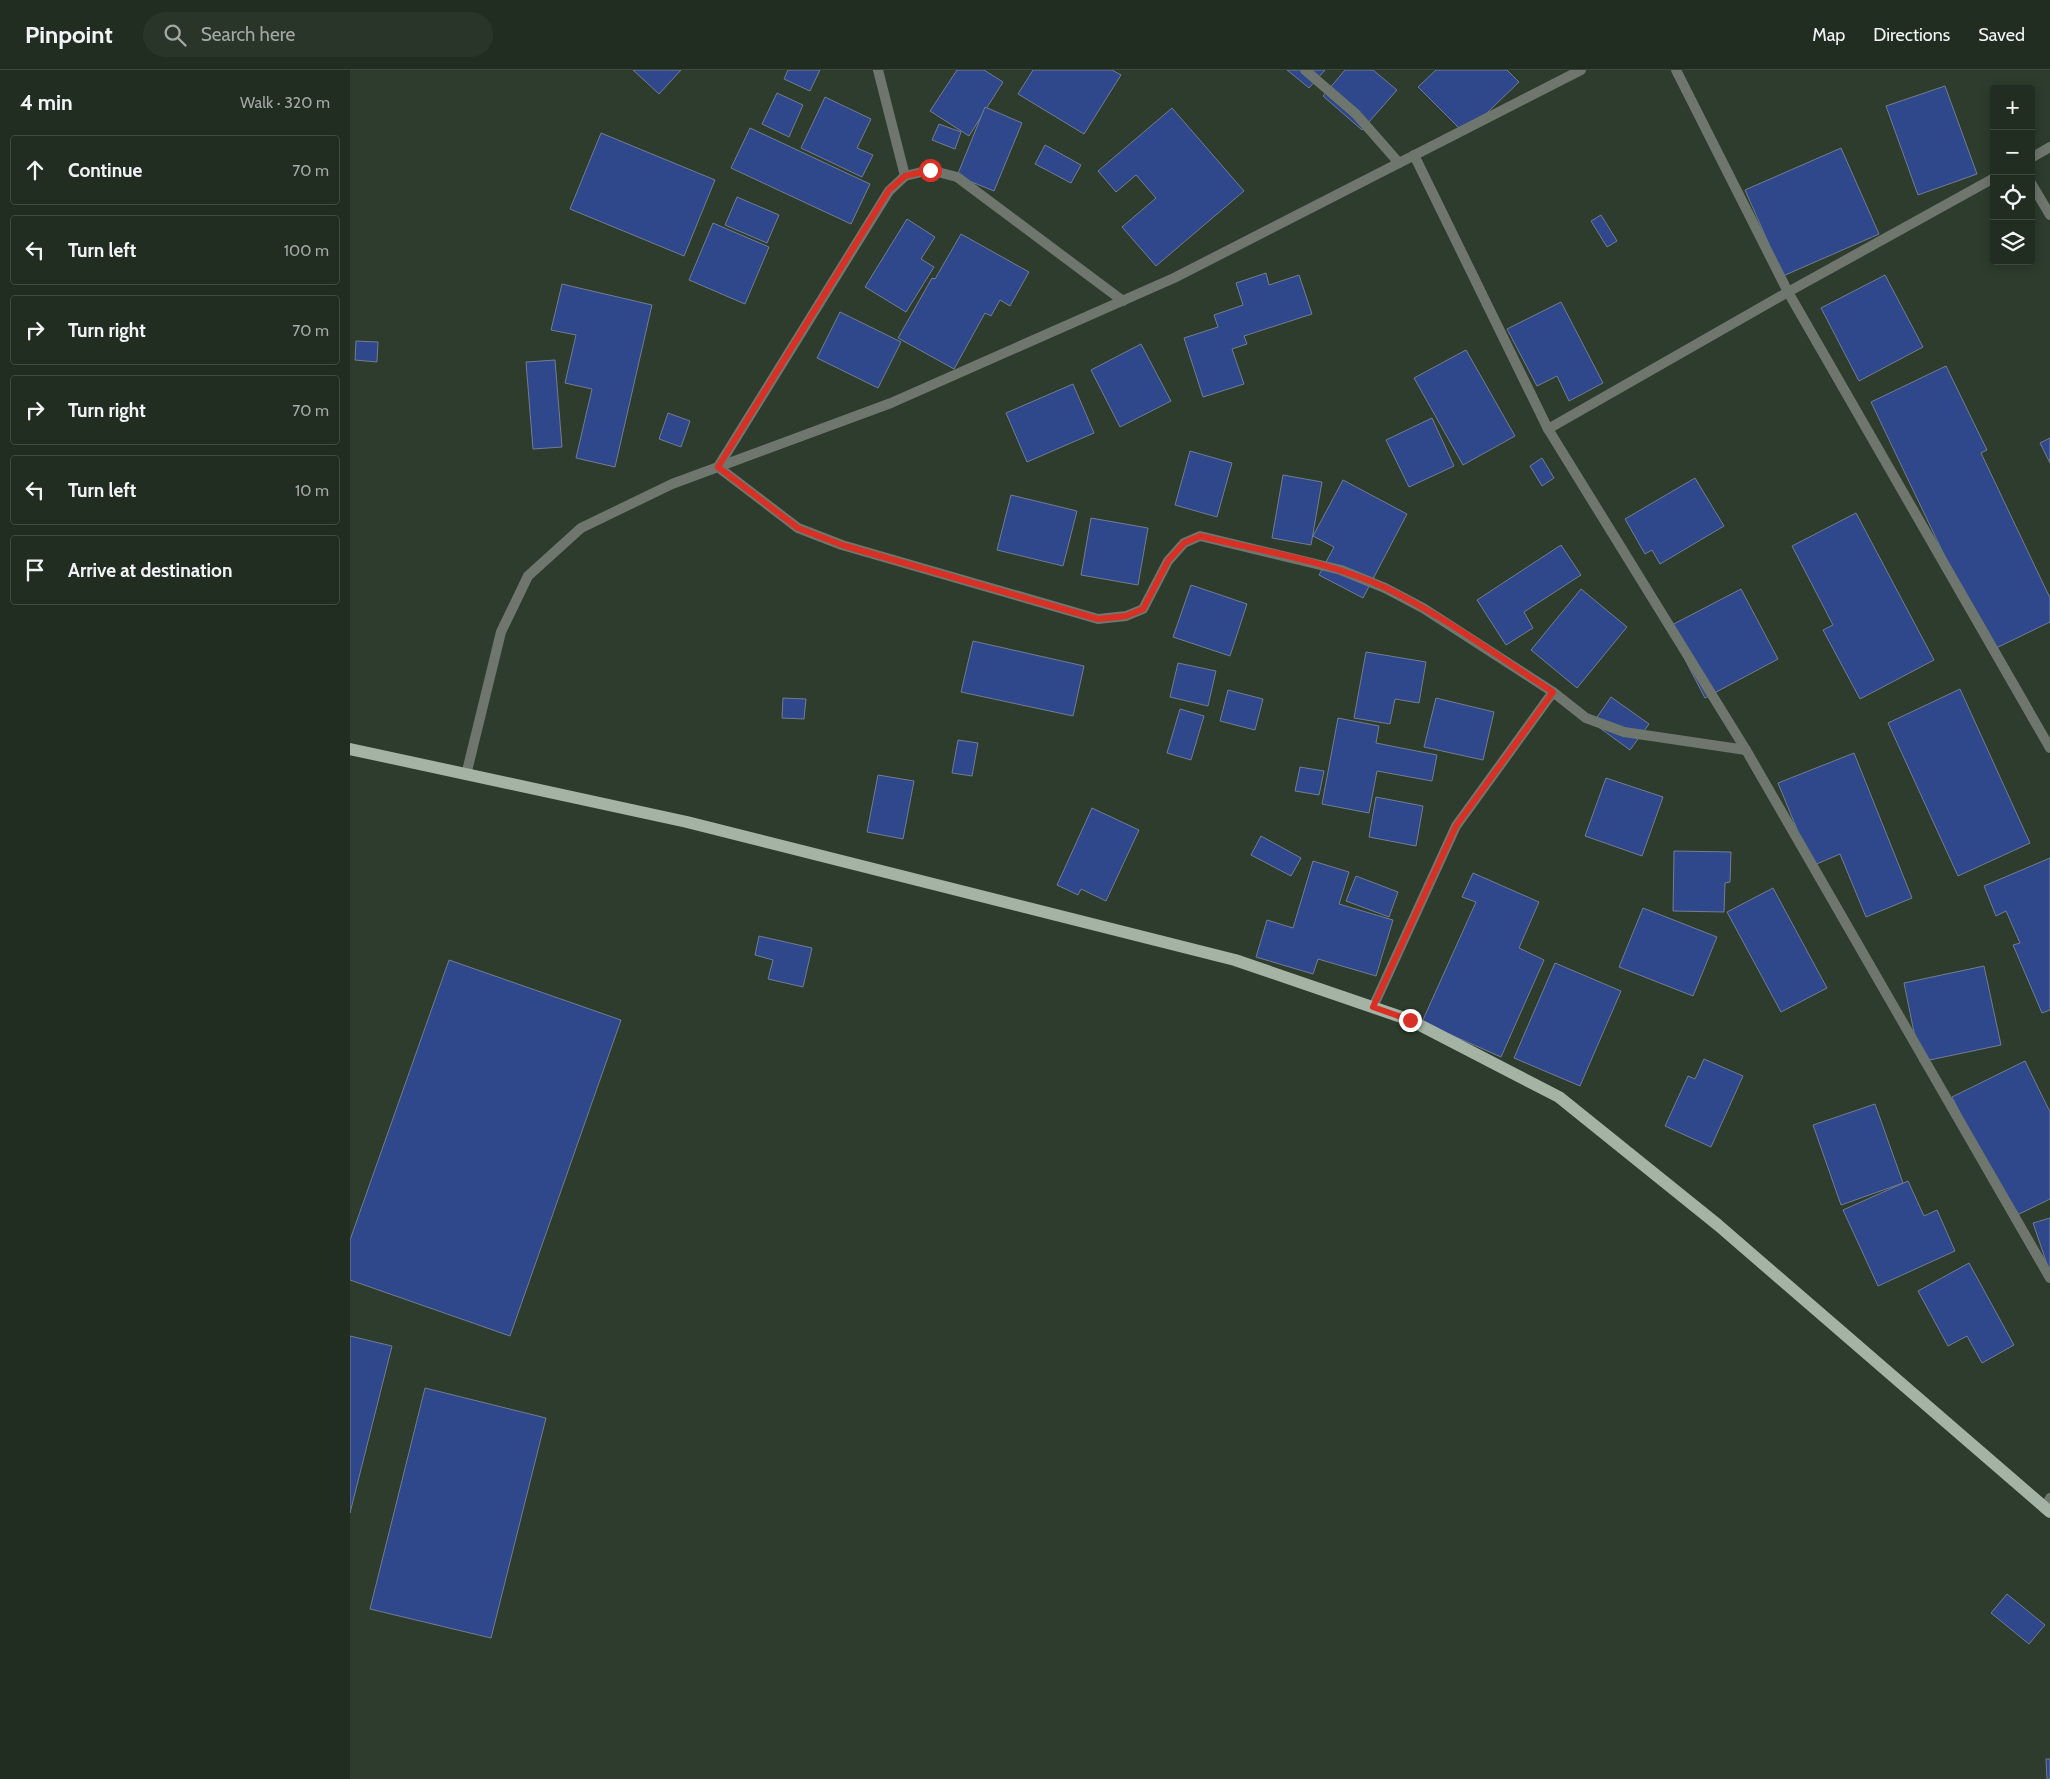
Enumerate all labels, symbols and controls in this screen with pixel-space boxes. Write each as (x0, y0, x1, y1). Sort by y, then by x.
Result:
search box (143, 12, 493, 57)
text: Pinpoint (25, 20, 113, 49)
icon: search (161, 21, 189, 49)
text: Search here (201, 23, 295, 46)
text: Map (1812, 24, 1845, 46)
text: Directions (1873, 24, 1950, 46)
text: Saved (1978, 24, 2025, 46)
map controls (1990, 85, 2035, 265)
button: + (1990, 85, 2035, 130)
text: 4 min (20, 90, 73, 115)
text: Walk · 320 m (240, 93, 330, 112)
button: − (1990, 130, 2035, 175)
icon: ahead (21, 156, 49, 184)
text: Continue (68, 159, 142, 182)
route start (919, 159, 942, 182)
text: 70 m (292, 161, 329, 180)
button: locate (1990, 175, 2035, 220)
button: layers (1990, 220, 2035, 265)
icon: left (21, 236, 49, 264)
text: Turn left (68, 239, 136, 262)
text: 100 m (284, 241, 329, 260)
icon: right (21, 316, 49, 344)
text: Turn right (68, 319, 146, 342)
text: 70 m (292, 321, 329, 340)
icon: right (21, 396, 49, 424)
text: Turn right (68, 399, 146, 422)
text: 70 m (292, 401, 329, 420)
icon: left (21, 476, 49, 504)
text: Turn left (68, 479, 136, 502)
text: 10 m (295, 481, 329, 500)
icon: arrive (21, 556, 49, 584)
text: Arrive at destination (68, 559, 232, 582)
route end (1399, 1009, 1422, 1032)

